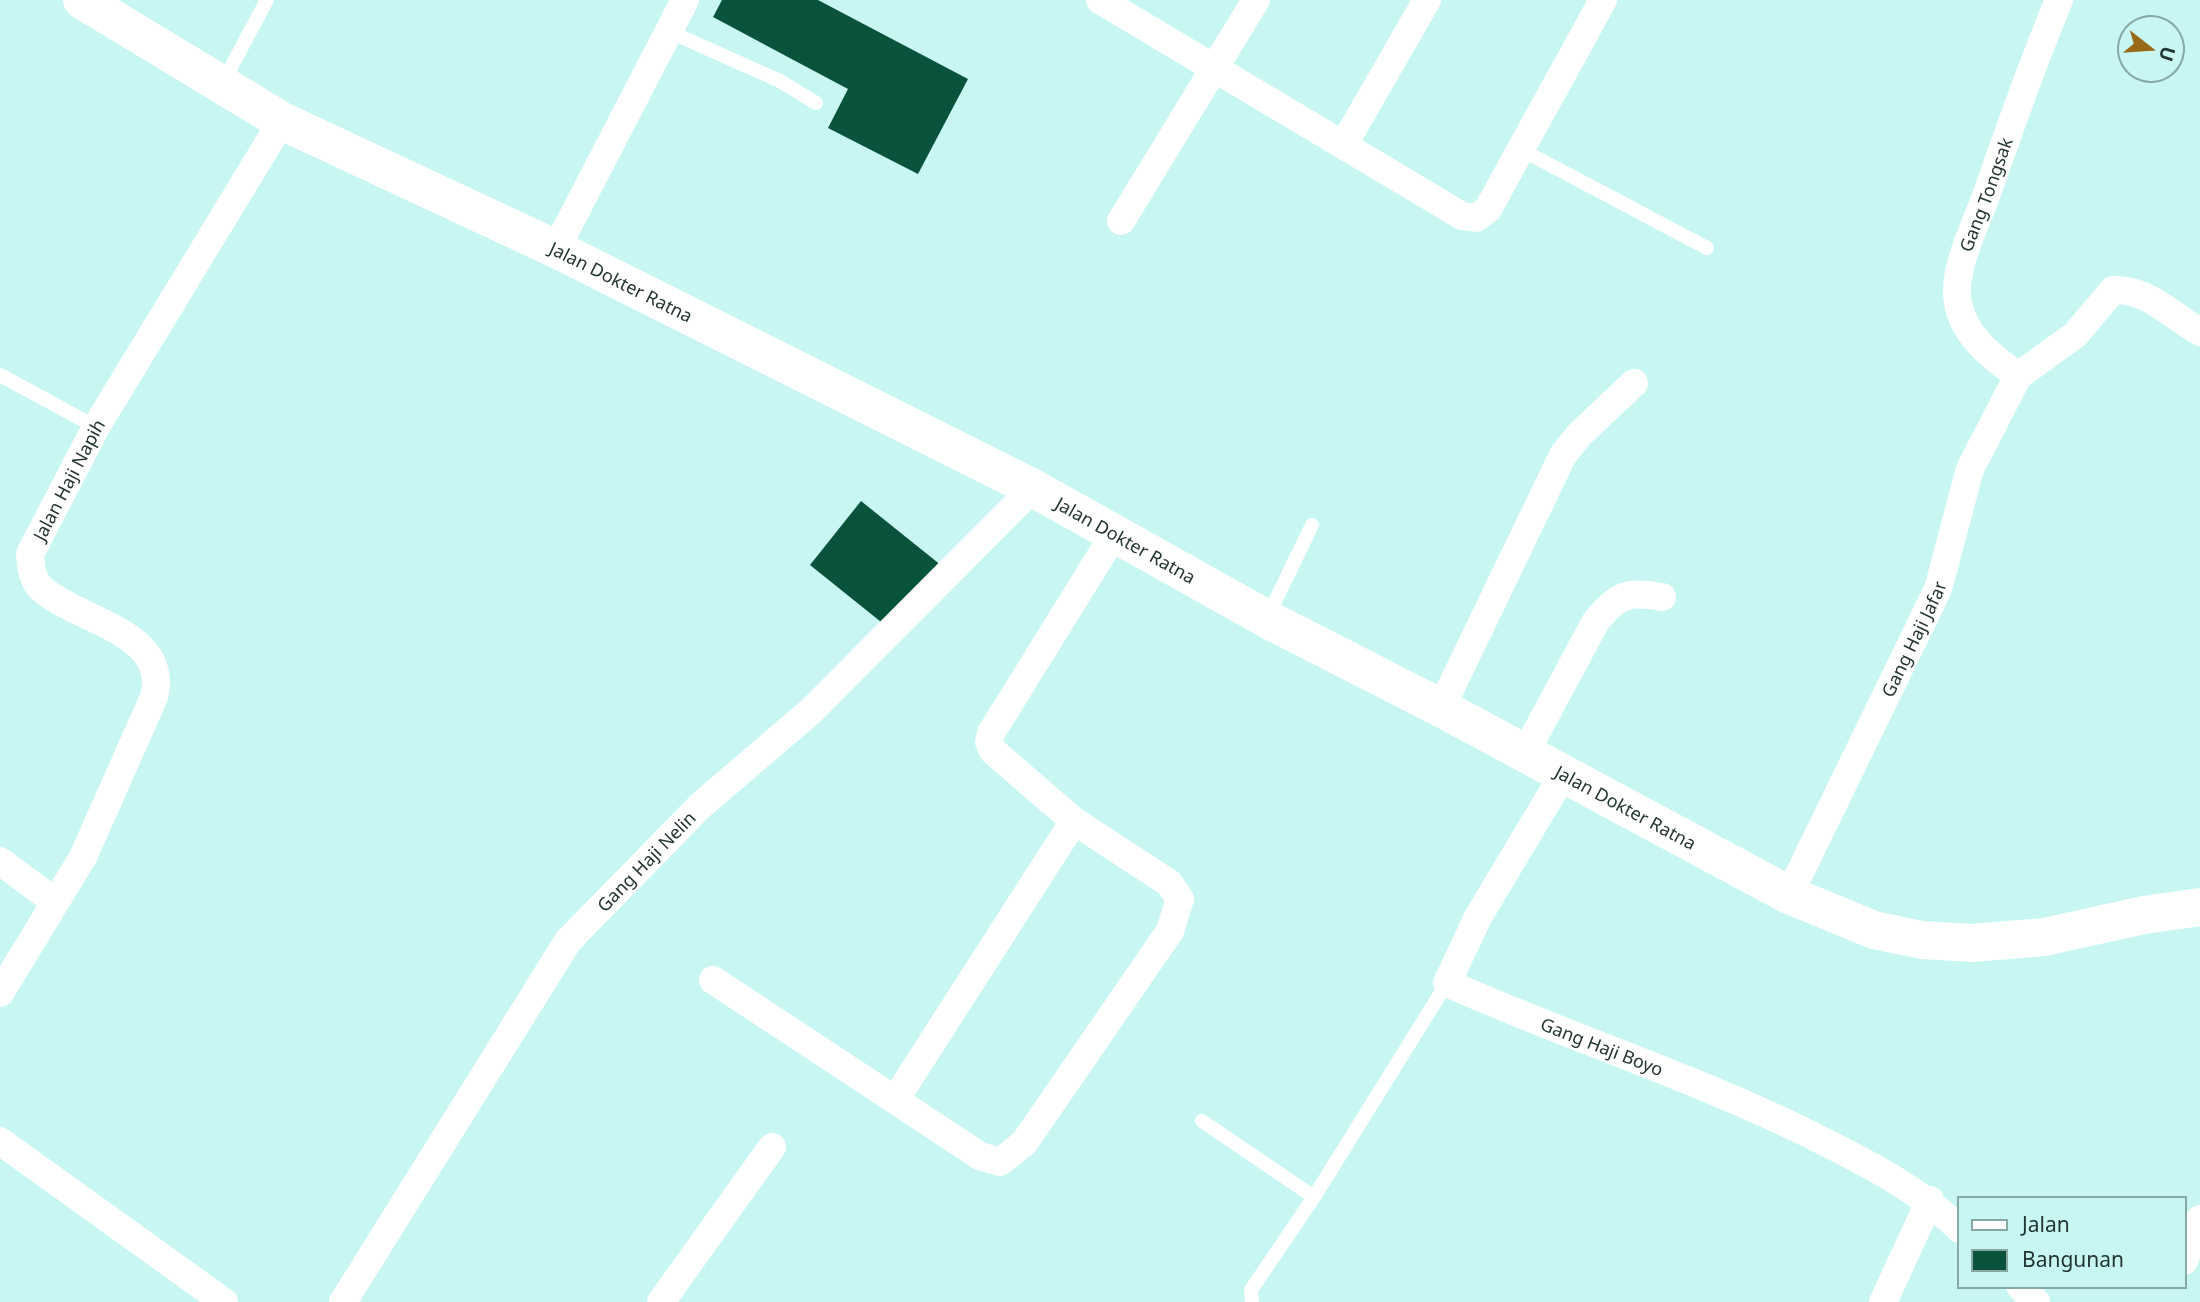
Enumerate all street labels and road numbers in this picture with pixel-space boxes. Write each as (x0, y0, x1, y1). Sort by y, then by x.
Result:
street label: Gang Tongsak (1953, 134, 2018, 255)
street label: Jalan Dokter Ratna (544, 235, 697, 328)
street label: Jalan Haji Napih (26, 414, 110, 546)
street label: Jalan Dokter Ratna (1050, 490, 1200, 589)
street label: Gang Haji Jafar (1875, 578, 1952, 701)
street label: Jalan Dokter Ratna (1549, 759, 1701, 855)
street label: Gang Haji Nelin (591, 806, 701, 917)
street label: Gang Haji Boyo (1537, 1011, 1667, 1081)

